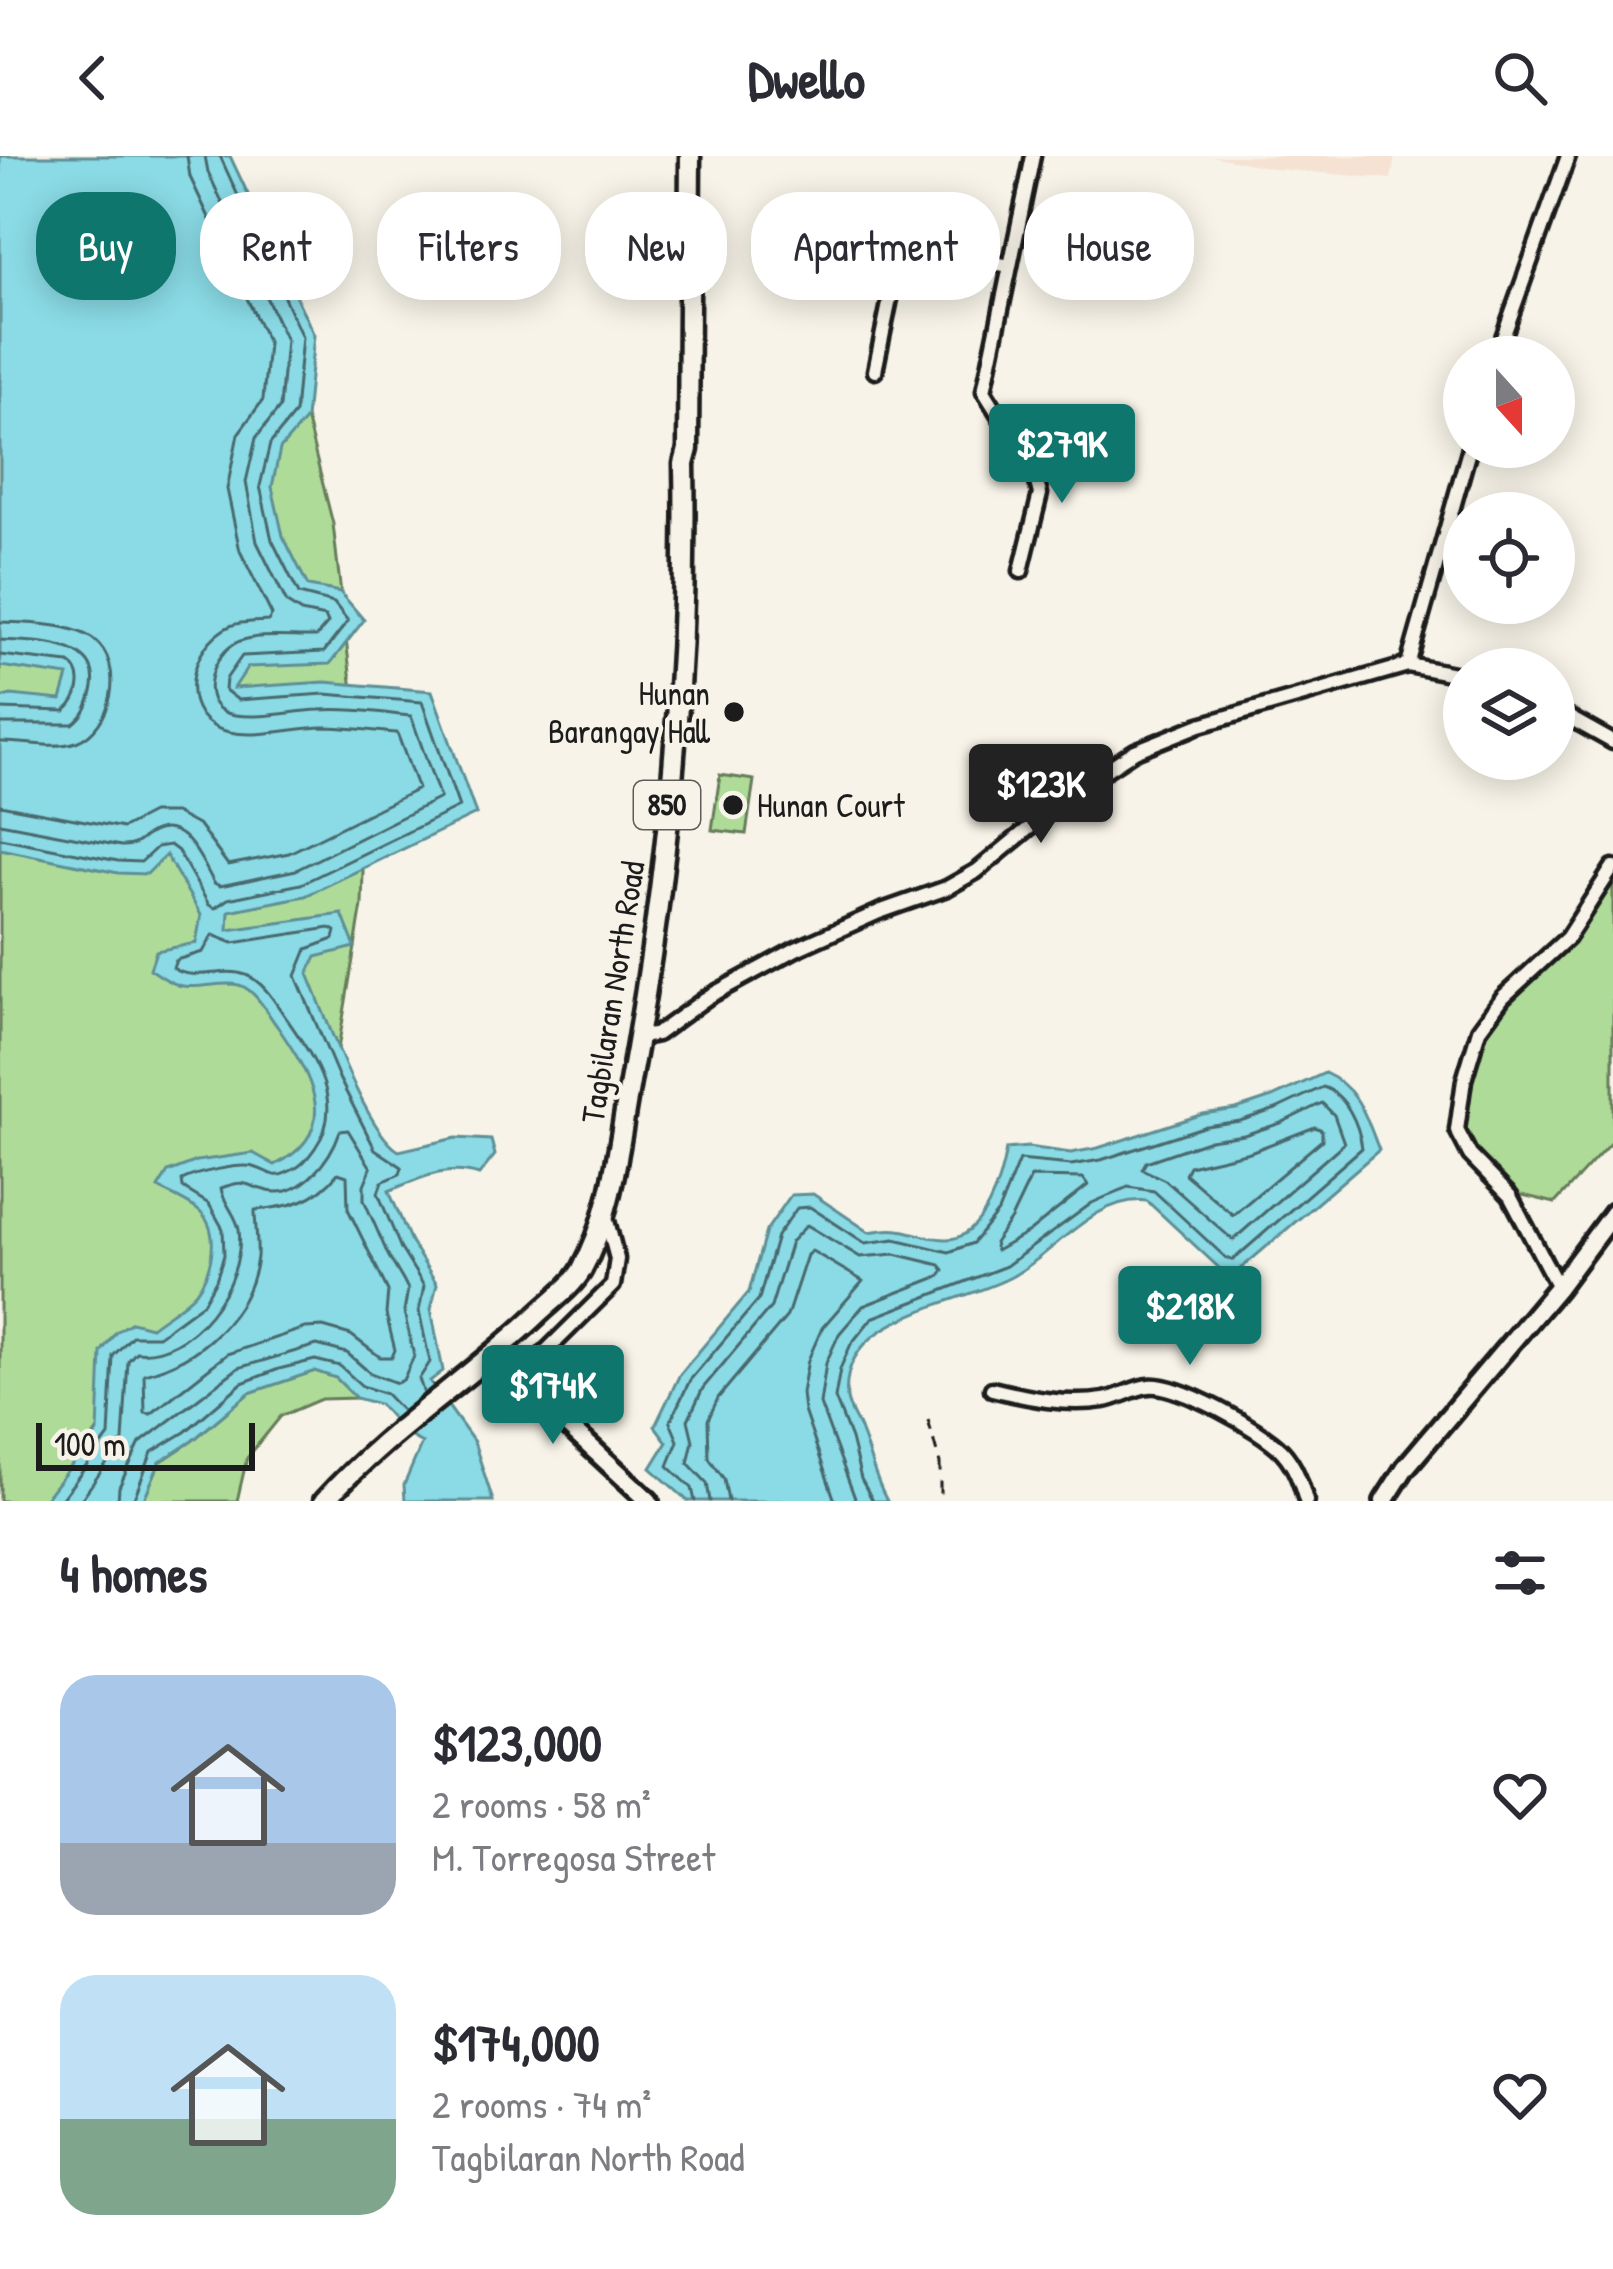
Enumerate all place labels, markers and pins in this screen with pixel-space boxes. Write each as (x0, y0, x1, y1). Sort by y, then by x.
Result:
pin: $279K (978, 404, 1146, 506)
place label: Hunan Barangay Hall (548, 671, 711, 754)
marker: Hunan Barangay Hall (721, 699, 747, 725)
pin: $123K (957, 744, 1125, 846)
place label: Hunan Court (757, 783, 905, 827)
marker: Hunan Court (720, 792, 746, 818)
pin: $218K (1106, 1266, 1274, 1368)
pin: $174K (469, 1345, 637, 1447)

